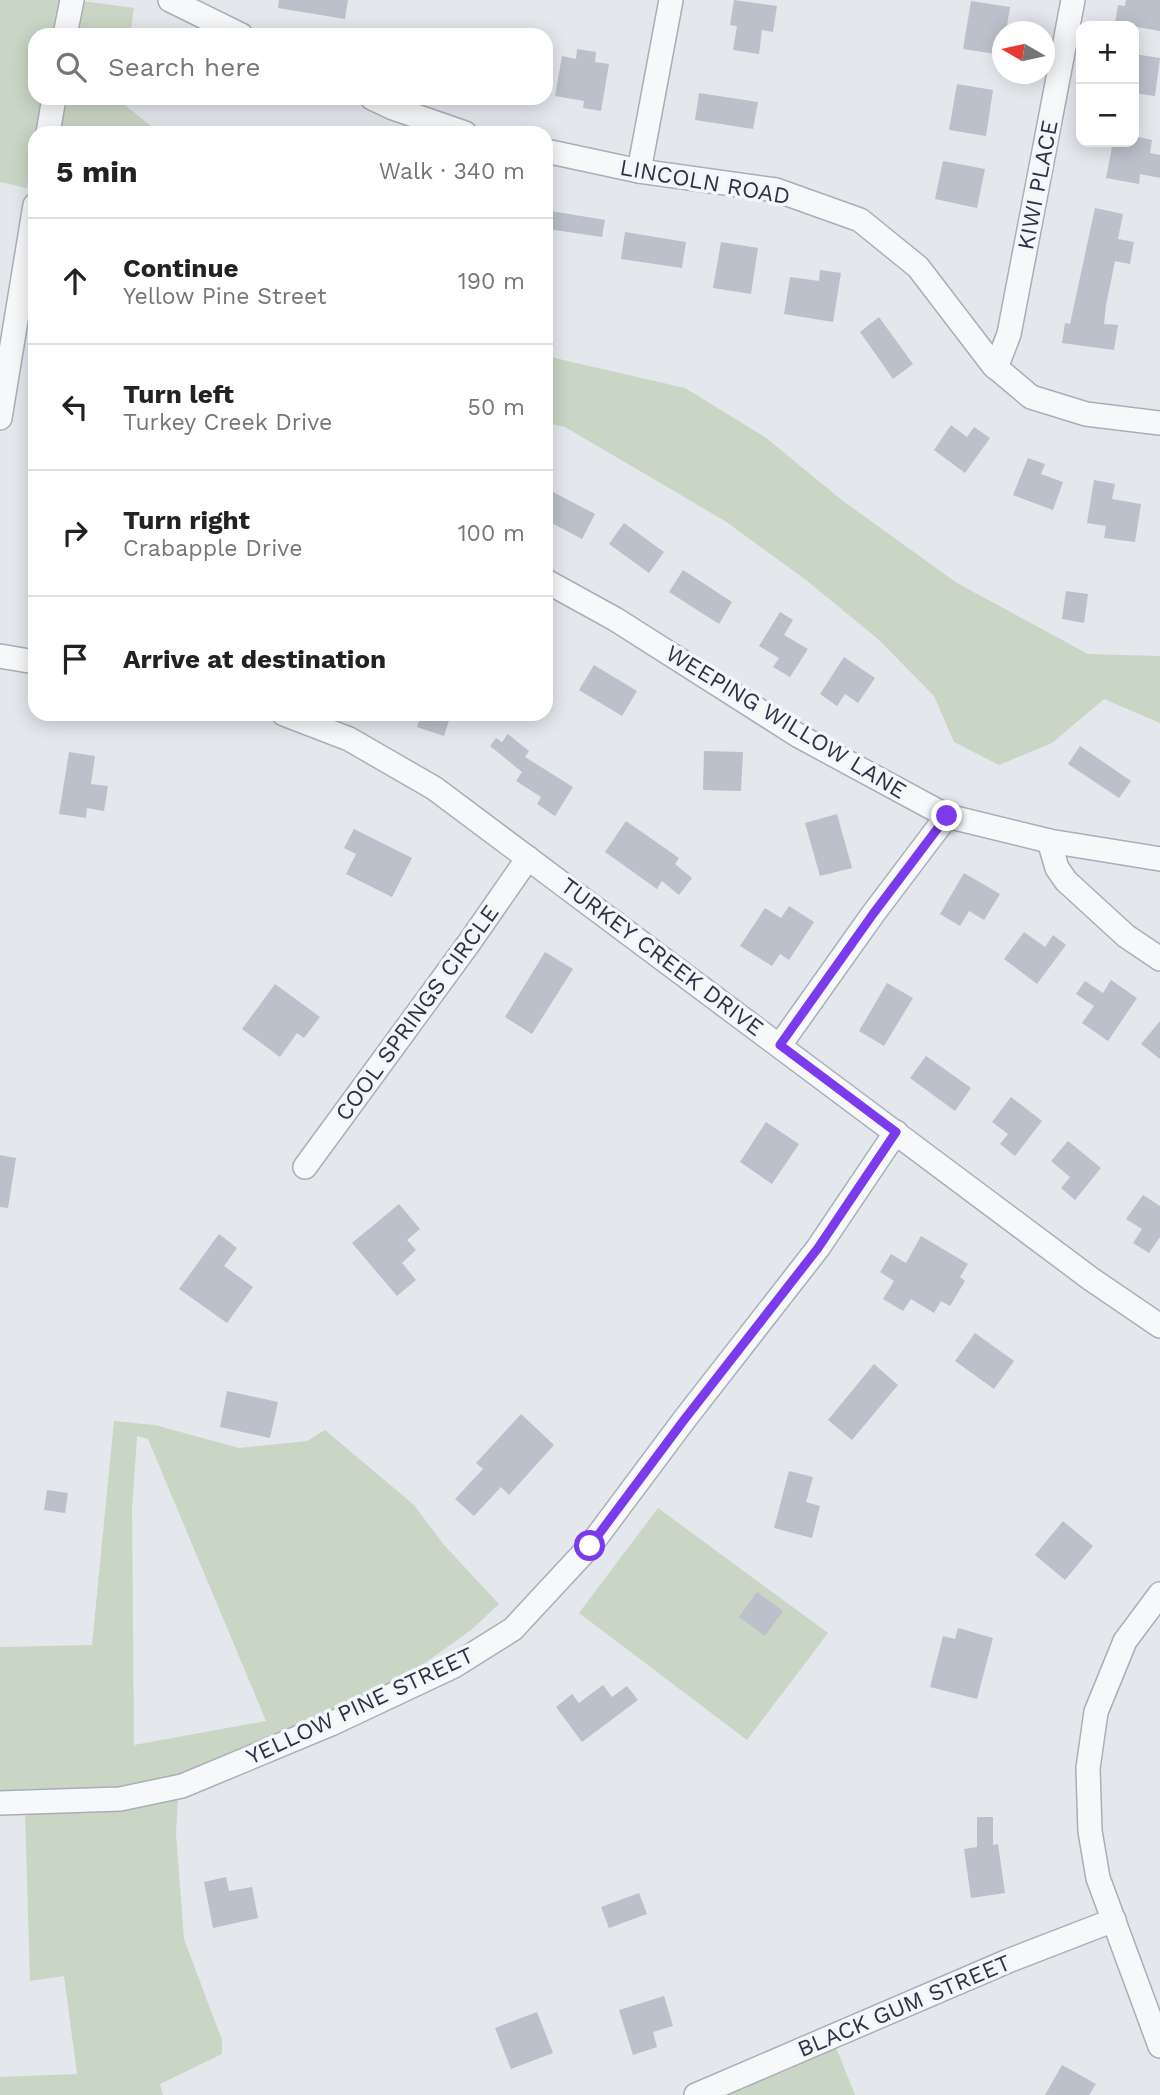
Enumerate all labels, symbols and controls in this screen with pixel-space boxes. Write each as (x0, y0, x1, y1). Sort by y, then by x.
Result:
north arrow (992, 21, 1055, 84)
map controls (1076, 21, 1139, 147)
button: + (1076, 21, 1139, 84)
search box (28, 28, 553, 105)
icon: search (52, 48, 90, 86)
text: Search here (108, 52, 260, 82)
button: − (1076, 84, 1139, 147)
street label: KIWI PLACE (1012, 118, 1064, 252)
text: 5 min (56, 154, 138, 189)
street label: LINCOLN ROAD (618, 154, 792, 210)
text: Walk · 340 m (379, 158, 525, 185)
text: Continue (123, 253, 239, 283)
icon: ahead (56, 262, 94, 300)
text: 190 m (458, 268, 525, 295)
text: Yellow Pine Street (123, 283, 327, 310)
text: Turn left (123, 379, 234, 409)
icon: left (56, 388, 94, 426)
text: 50 m (468, 394, 525, 421)
text: Turkey Creek Drive (123, 409, 332, 436)
text: Turn right (123, 505, 250, 535)
icon: right (56, 514, 94, 552)
text: 100 m (458, 520, 525, 547)
text: Crabapple Drive (123, 535, 303, 562)
street label: WEEPING WILLOW LANE (661, 639, 911, 805)
icon: arrive (56, 640, 94, 678)
text: Arrive at destination (123, 644, 386, 674)
route end (931, 800, 962, 831)
street label: TURKEY CREEK DRIVE (555, 872, 769, 1042)
street label: COOL SPRINGS CIRCLE (330, 900, 504, 1126)
route start (574, 1530, 605, 1561)
street label: YELLOW PINE STREET (242, 1641, 478, 1771)
street label: BLACK GUM STREET (793, 1949, 1015, 2063)

